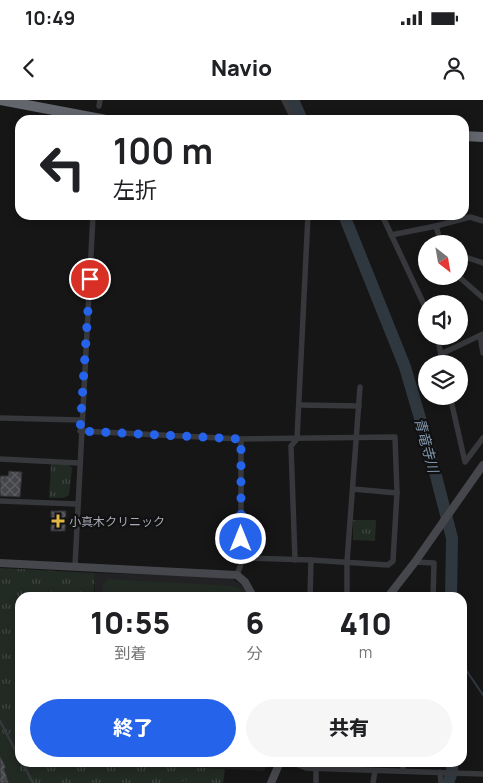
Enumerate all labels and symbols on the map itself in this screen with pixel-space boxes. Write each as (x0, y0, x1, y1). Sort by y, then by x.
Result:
north arrow (418, 235, 468, 285)
pin (69, 258, 111, 300)
water label: 青竜寺川 (411, 415, 444, 476)
position arrow (214, 512, 266, 564)
place label: 小真木クリニック (69, 513, 165, 530)
marker: 小真木クリニック (51, 514, 65, 528)

